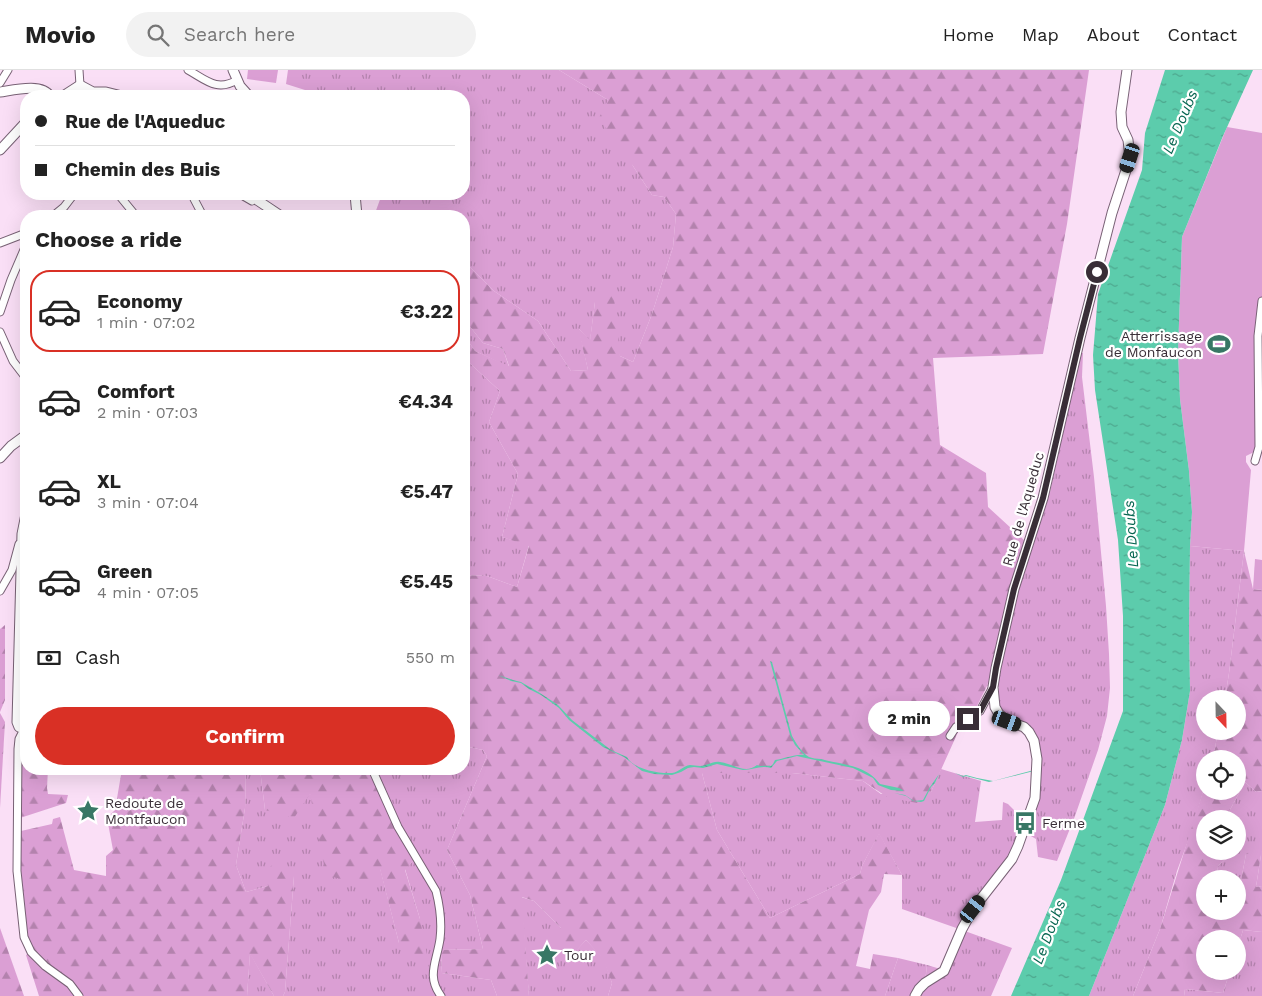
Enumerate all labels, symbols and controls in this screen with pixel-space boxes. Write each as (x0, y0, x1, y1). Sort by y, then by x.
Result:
search box (126, 12, 476, 57)
text: Movio (25, 21, 96, 49)
icon: search (144, 21, 172, 49)
text: Search here (184, 23, 295, 46)
text: Home (943, 24, 994, 45)
text: Map (1022, 24, 1059, 45)
text: About (1087, 24, 1139, 45)
text: Contact (1167, 24, 1237, 45)
water label: Le Doubs (1159, 87, 1202, 157)
text: Rue de l'Aqueduc (65, 110, 225, 133)
car (1118, 141, 1141, 175)
text: Chemin des Buis (65, 158, 220, 181)
text: Choose a ride (35, 227, 182, 252)
route start (1086, 261, 1108, 283)
icon: car (37, 289, 82, 334)
text: Economy (97, 290, 182, 313)
text: €3.22 (400, 300, 453, 323)
text: 1 min · 07:02 (97, 313, 195, 332)
place label: Atterrissage de Monfaucon (1105, 328, 1202, 360)
sports icon: Atterrissage de Monfaucon (1206, 331, 1232, 357)
icon: car (37, 379, 82, 424)
text: Comfort (97, 380, 175, 403)
text: €4.34 (398, 390, 453, 413)
text: 2 min · 07:03 (97, 403, 198, 422)
street label: Rue de l'Aqueduc (999, 450, 1047, 568)
icon: car (37, 469, 82, 514)
text: XL (97, 470, 121, 493)
text: €5.47 (400, 480, 453, 503)
text: 3 min · 07:04 (97, 493, 199, 512)
water label: Le Doubs (1120, 499, 1142, 568)
icon: car (37, 559, 82, 604)
text: Green (97, 560, 153, 583)
text: €5.45 (400, 570, 453, 593)
text: 4 min · 07:05 (97, 583, 199, 602)
icon: cash (35, 644, 63, 672)
text: Cash (75, 646, 121, 669)
text: 550 m (406, 648, 455, 667)
north arrow (1196, 690, 1246, 740)
map controls (1196, 690, 1246, 980)
callout: 2 min (868, 702, 950, 736)
button: Confirm (35, 707, 455, 765)
route end (957, 708, 979, 730)
text: 2 min (887, 709, 931, 728)
car (990, 709, 1023, 733)
button: locate (1196, 750, 1246, 800)
place label: Redoute de Montfaucon (105, 795, 186, 827)
place icon: Redoute de Montfaucon (75, 798, 101, 824)
bus stop icon: Ferme (1012, 810, 1038, 836)
button: layers (1196, 810, 1246, 860)
place label: Ferme (1042, 815, 1085, 831)
button: + (1196, 870, 1246, 920)
car (957, 893, 988, 925)
water label: Le Doubs (1029, 897, 1070, 967)
button: − (1196, 930, 1246, 980)
place icon: Tour (534, 942, 560, 968)
place label: Tour (564, 947, 594, 963)

